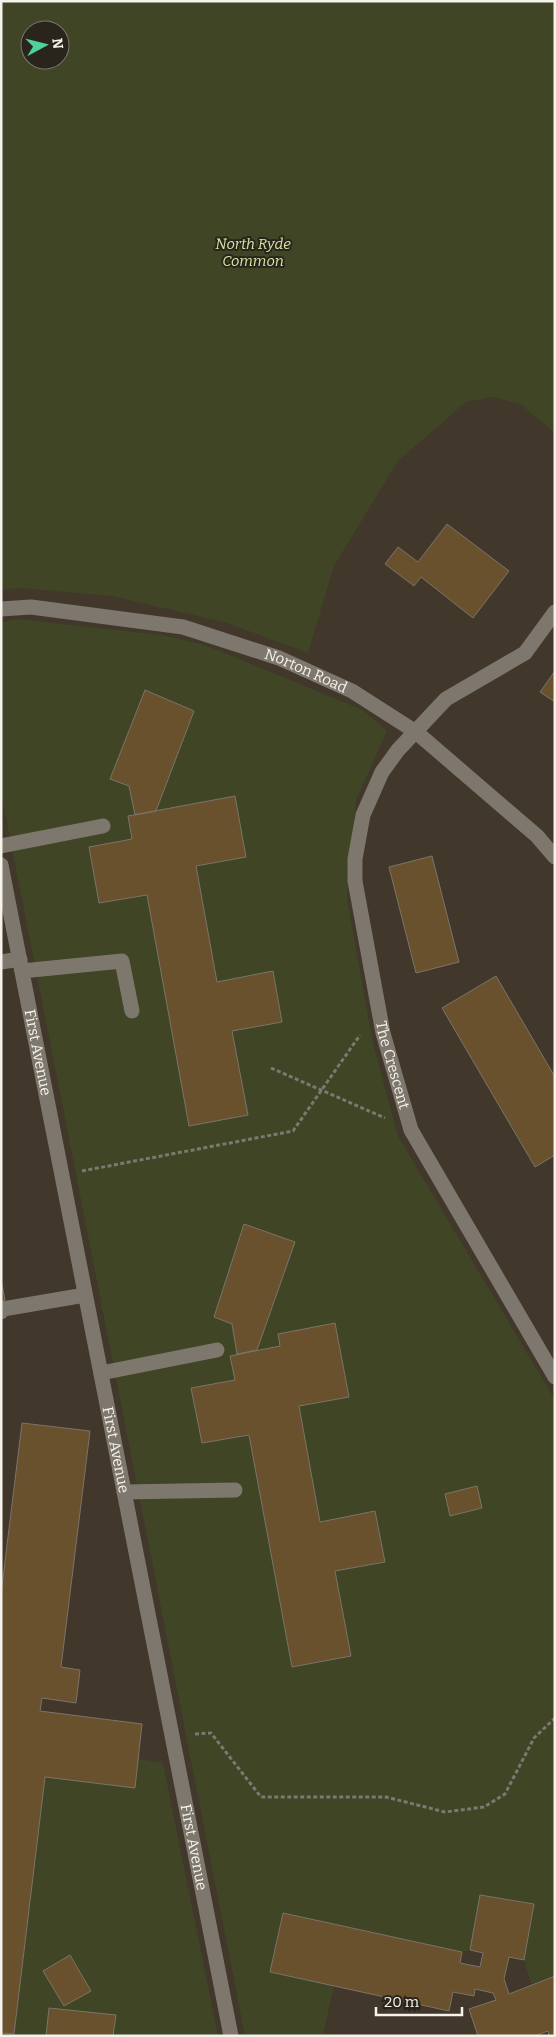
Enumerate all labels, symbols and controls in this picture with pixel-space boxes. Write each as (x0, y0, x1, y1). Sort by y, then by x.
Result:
north arrow (20, 20, 70, 70)
text: N (48, 37, 67, 50)
park label: North Ryde Common (215, 235, 291, 270)
street label: Norton Road (262, 645, 350, 697)
street label: First Avenue (21, 1008, 55, 1097)
street label: The Crescent (372, 1019, 414, 1112)
street label: First Avenue (99, 1405, 133, 1495)
street label: First Avenue (177, 1803, 211, 1892)
scale bar (376, 1984, 462, 2016)
text: 20 m (384, 1993, 420, 2011)

